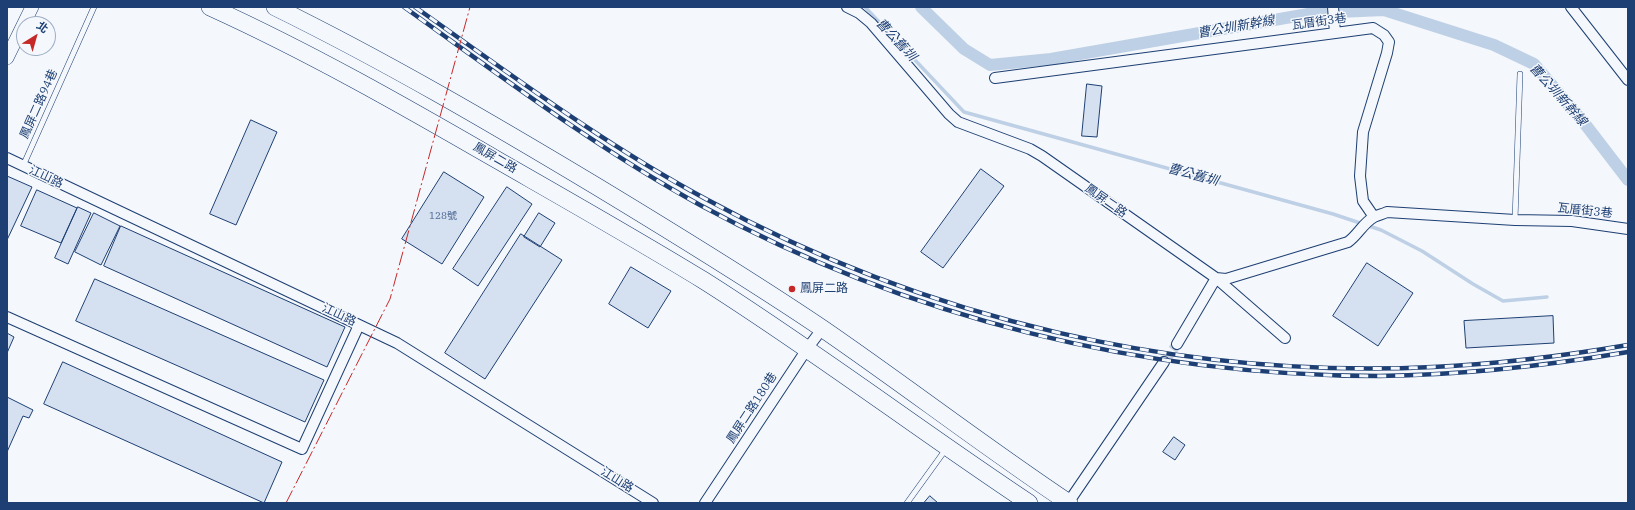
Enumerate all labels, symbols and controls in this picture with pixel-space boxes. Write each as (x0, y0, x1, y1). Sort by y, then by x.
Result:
street label: 瓦厝街3巷 (1291, 11, 1347, 33)
water label: 曹公圳新幹線 (1196, 13, 1276, 41)
north arrow (16, 16, 56, 56)
water label: 曹公舊圳 (873, 16, 919, 64)
text: 北 (34, 18, 51, 36)
water label: 曹公圳新幹線 (1526, 61, 1590, 129)
street label: 鳳屏二路94巷 (17, 67, 61, 141)
street label: 鳳屏二路 (471, 140, 519, 176)
water label: 曹公舊圳 (1166, 161, 1220, 189)
street label: 江山路 (27, 163, 65, 191)
street label: 鳳屏二路 (1082, 181, 1130, 221)
street label: 瓦厝街3巷 (1557, 201, 1613, 221)
house number: 128號 (429, 210, 457, 222)
place label: 鳳屏二路 (800, 282, 848, 296)
marker: 鳳屏二路 (787, 284, 797, 294)
street label: 江山路 (320, 301, 358, 329)
street label: 鳳屏二路180巷 (724, 370, 780, 446)
street label: 江山路 (598, 464, 636, 496)

